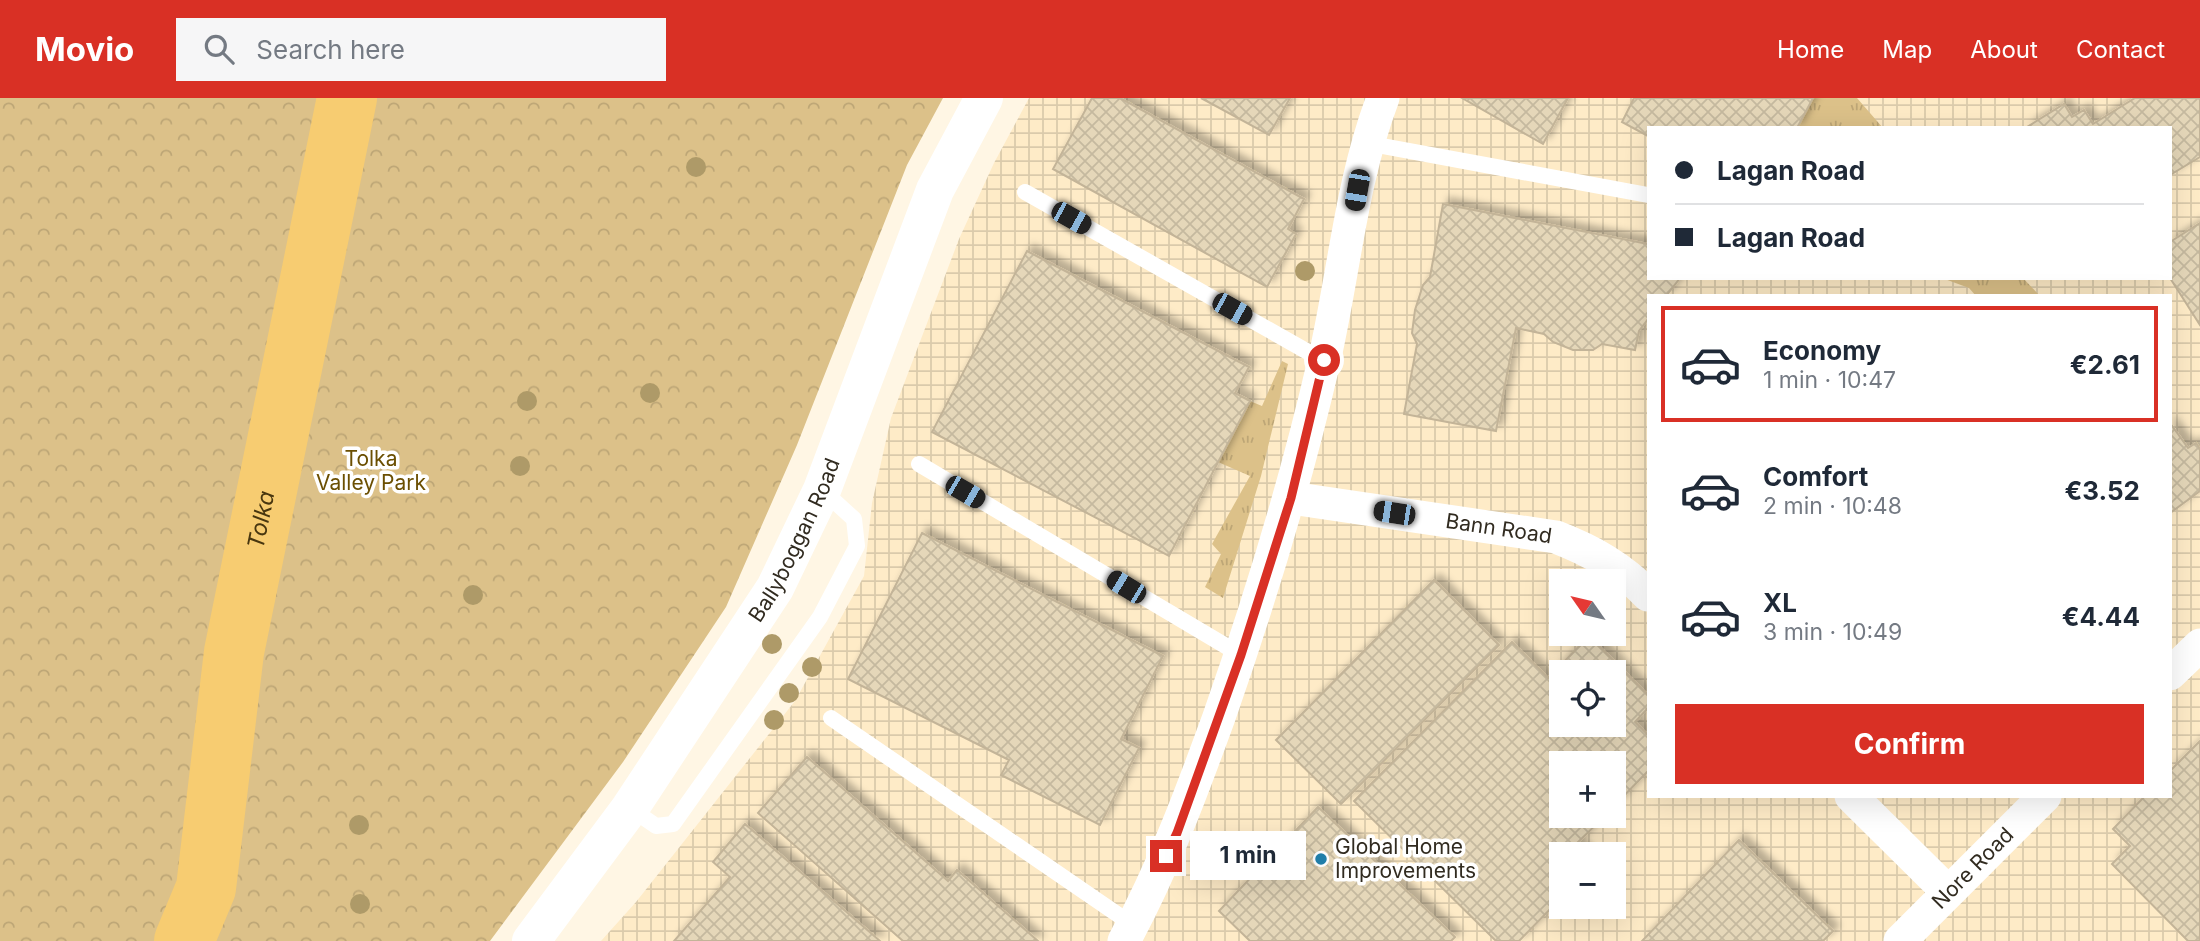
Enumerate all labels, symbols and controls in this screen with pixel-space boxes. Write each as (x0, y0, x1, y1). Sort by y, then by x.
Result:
search box (176, 18, 666, 81)
text: Movio (35, 29, 134, 69)
icon: search (200, 30, 238, 68)
text: Search here (256, 34, 405, 65)
text: Home (1777, 35, 1844, 64)
text: Map (1882, 35, 1932, 64)
text: About (1970, 35, 2038, 64)
text: Contact (2076, 35, 2165, 64)
text: Lagan Road (1717, 155, 1865, 186)
car (1344, 167, 1371, 213)
car (1048, 199, 1095, 237)
text: Lagan Road (1717, 222, 1865, 253)
car (1209, 290, 1256, 328)
icon: car (1679, 333, 1742, 396)
text: Economy (1763, 335, 1881, 366)
route start (1308, 344, 1340, 376)
text: €2.61 (2070, 349, 2140, 380)
text: 1 min · 10:47 (1763, 366, 1896, 394)
park label: Tolka Valley Park (316, 446, 426, 495)
street label: Ballyboggan Road (743, 455, 845, 626)
icon: car (1679, 459, 1742, 522)
text: Comfort (1763, 461, 1868, 492)
car (942, 472, 989, 512)
text: €3.52 (2064, 475, 2140, 506)
water label: Tolka (241, 488, 281, 551)
text: 2 min · 10:48 (1763, 492, 1902, 520)
car (1372, 499, 1417, 527)
street label: Bann Road (1444, 508, 1554, 548)
car (1103, 567, 1150, 607)
north arrow (1549, 569, 1626, 646)
map controls (1549, 569, 1626, 919)
icon: car (1679, 585, 1742, 648)
text: XL (1763, 587, 1797, 618)
text: €4.44 (2062, 601, 2140, 632)
text: 3 min · 10:49 (1763, 618, 1902, 646)
button: locate (1549, 660, 1626, 737)
button: Confirm (1675, 704, 2144, 784)
button: + (1549, 751, 1626, 828)
street label: Nore Road (1927, 822, 2018, 914)
callout: 1 min (1190, 832, 1306, 880)
place label: Global Home Improvements (1335, 834, 1476, 883)
route end (1150, 840, 1182, 872)
text: 1 min (1220, 841, 1276, 869)
button: − (1549, 842, 1626, 919)
marker: Global Home Improvements (1313, 851, 1329, 867)

